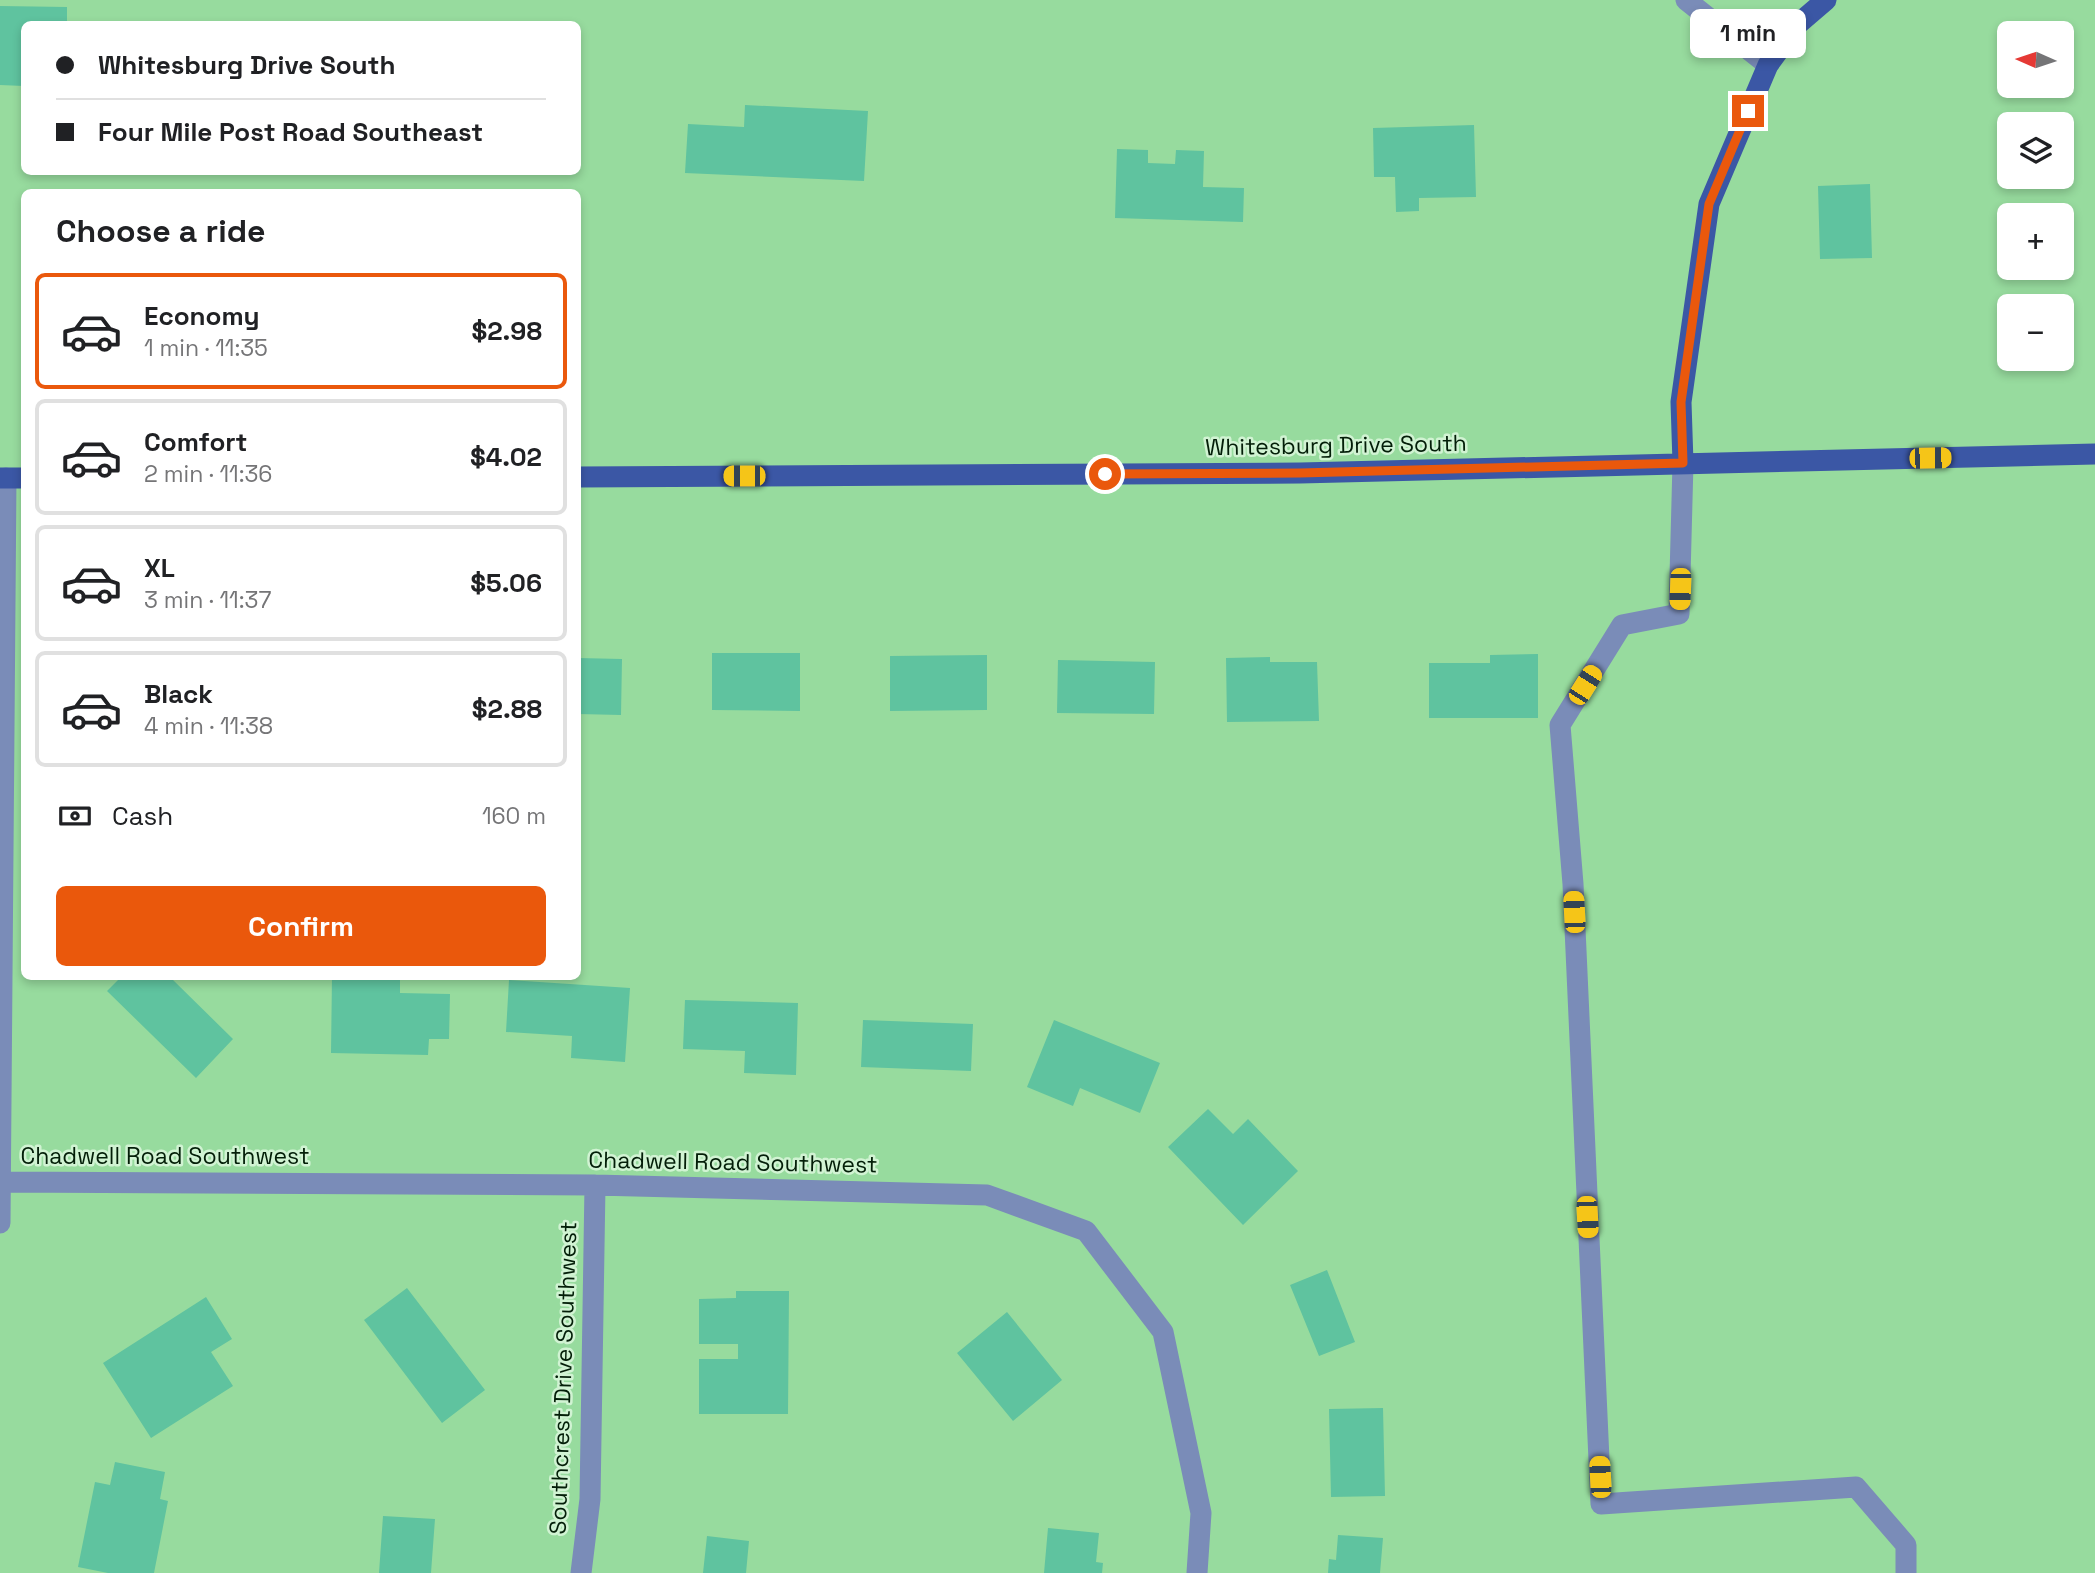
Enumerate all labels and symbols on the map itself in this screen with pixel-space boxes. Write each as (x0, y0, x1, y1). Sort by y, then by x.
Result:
callout: 1 min (1690, 10, 1806, 58)
north arrow (1997, 21, 2074, 98)
route end (1732, 95, 1764, 127)
street label: Whitesburg Drive South (1205, 428, 1467, 462)
car (1909, 447, 1952, 469)
route start (1089, 458, 1121, 490)
car (724, 466, 766, 487)
car (1669, 568, 1692, 610)
car (1565, 662, 1606, 708)
car (1563, 890, 1586, 934)
street label: Chadwell Road Southwest (20, 1141, 310, 1171)
street label: Chadwell Road Southwest (588, 1144, 878, 1180)
car (1576, 1195, 1599, 1239)
street label: Southcrest Drive Southwest (543, 1221, 583, 1535)
car (1589, 1455, 1612, 1499)

